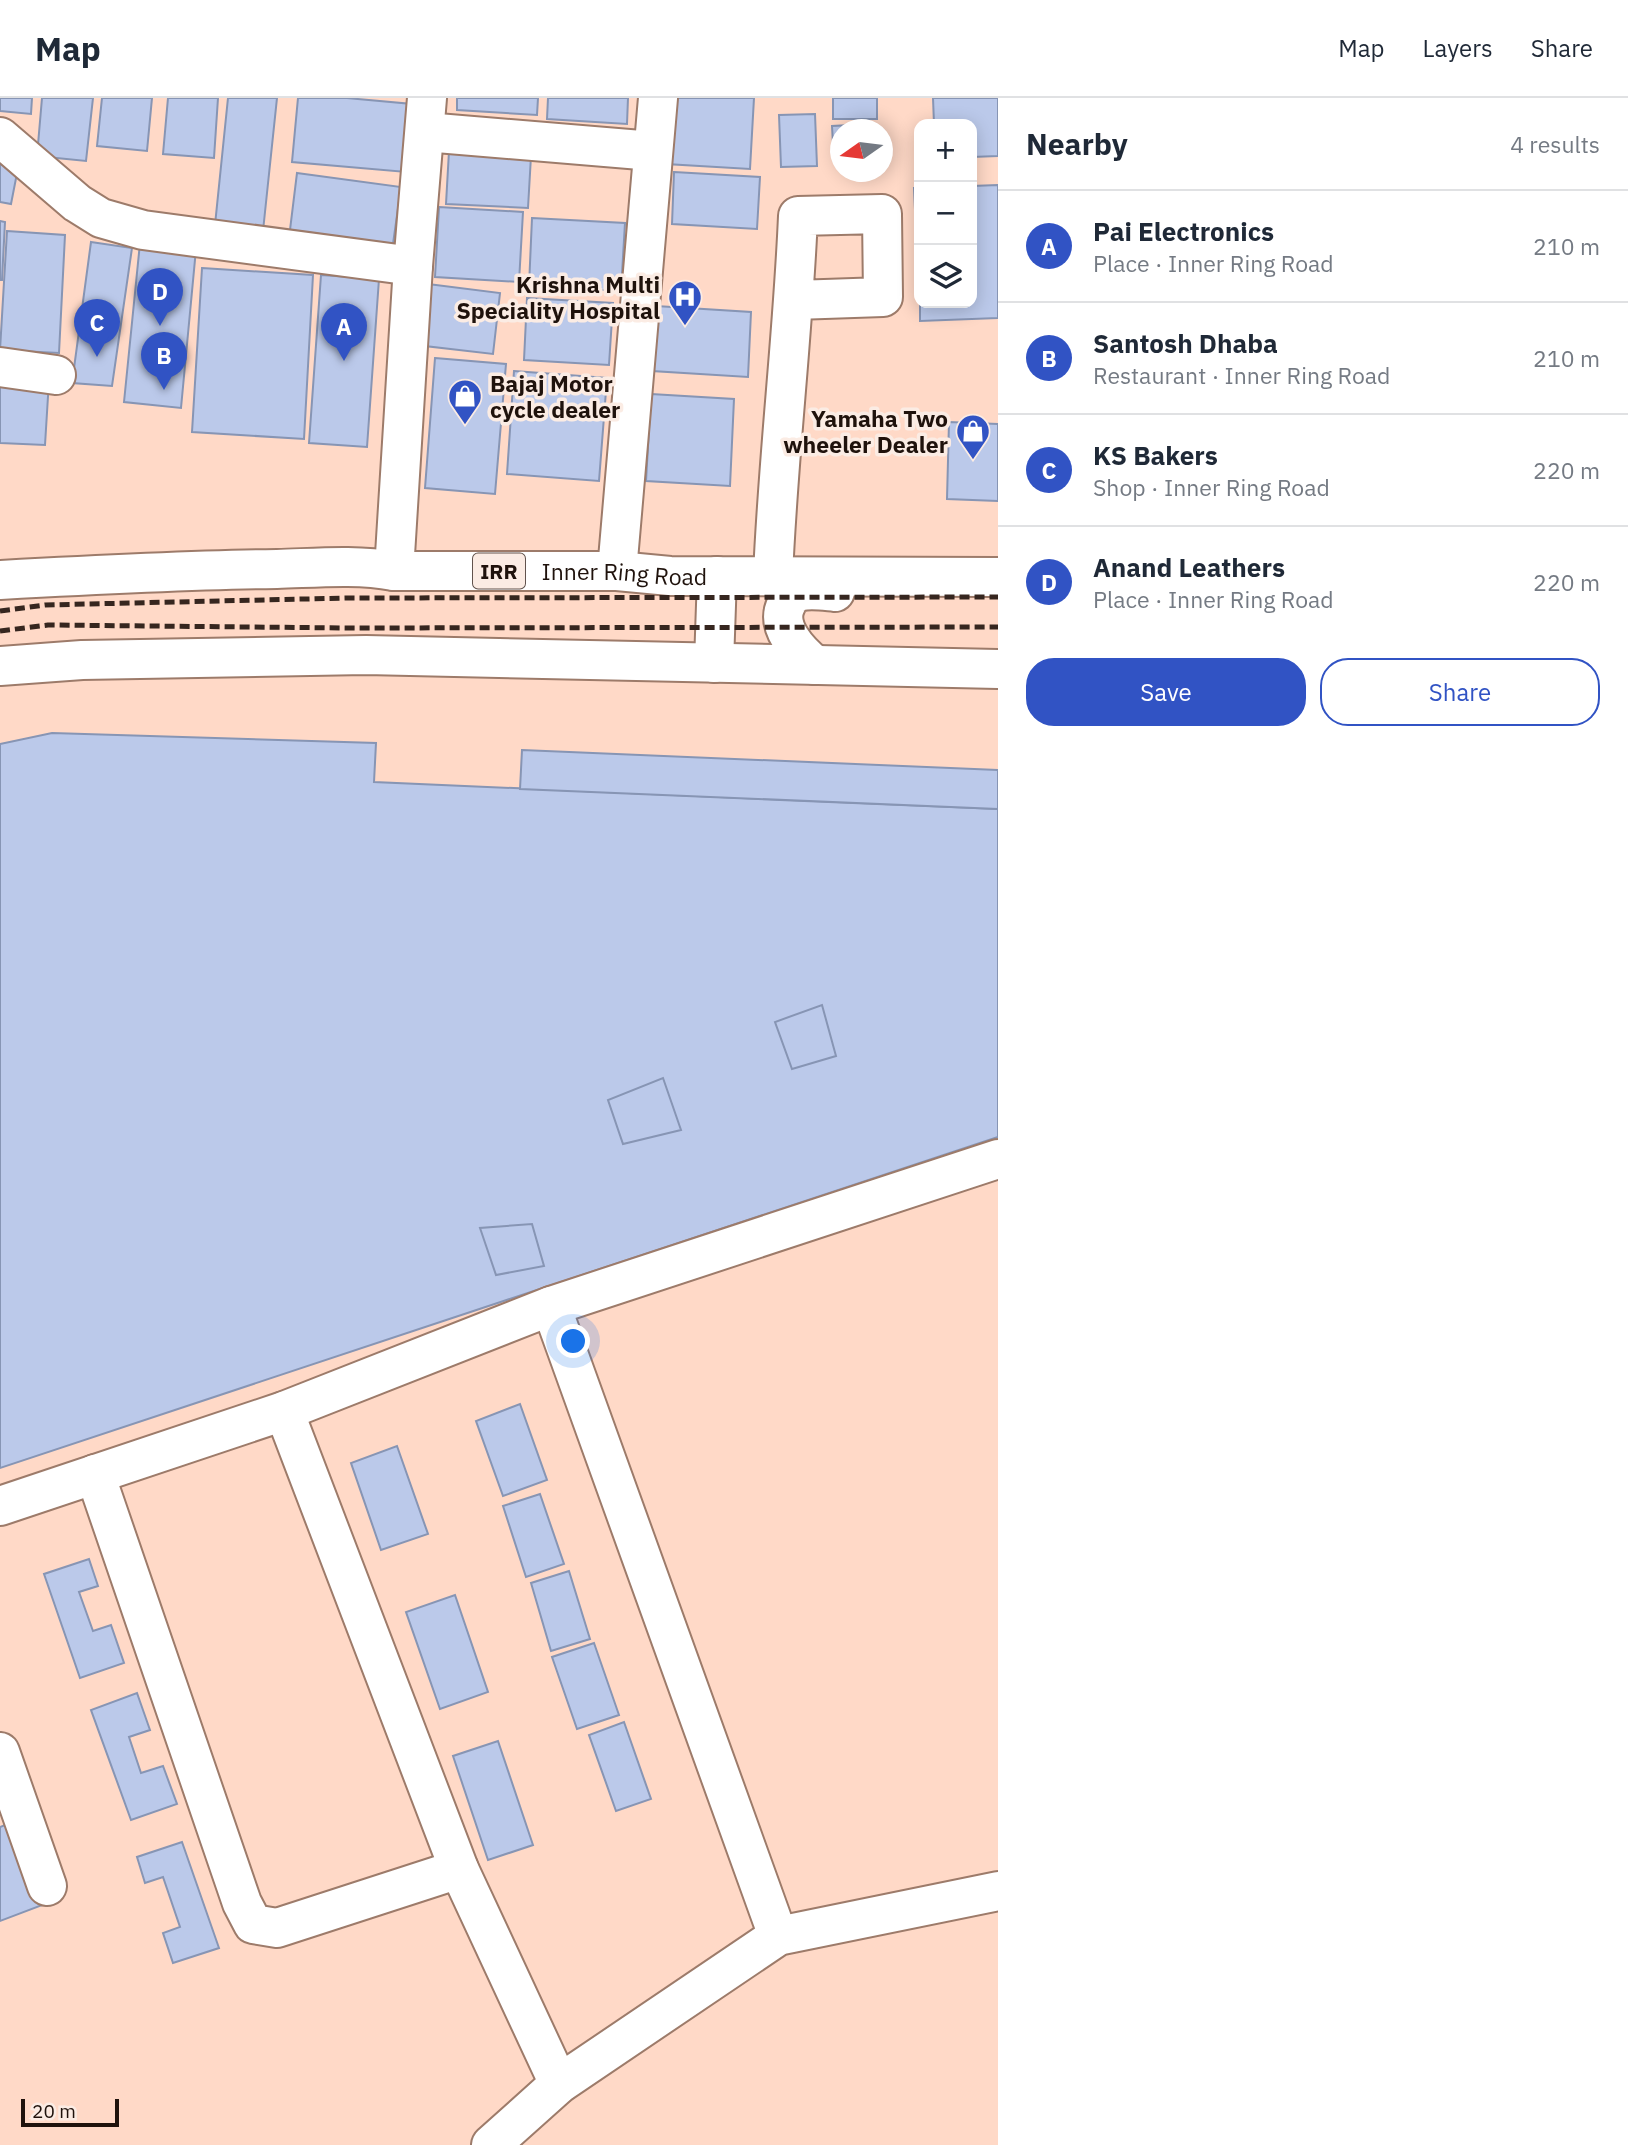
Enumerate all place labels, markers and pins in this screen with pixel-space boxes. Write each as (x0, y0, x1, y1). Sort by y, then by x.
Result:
pin: D (137, 268, 183, 326)
place label: Krishna Multi Speciality Hospital (456, 269, 660, 325)
hospital icon: Krishna Multi Speciality Hospital (666, 278, 704, 327)
pin: C (74, 299, 120, 357)
pin: A (321, 303, 367, 361)
pin: B (141, 332, 187, 390)
place label: Bajaj Motor cycle dealer (490, 368, 620, 424)
shop icon: Bajaj Motor cycle dealer (446, 377, 484, 426)
place label: Yamaha Two wheeler Dealer (783, 403, 948, 459)
shop icon: Yamaha Two wheeler Dealer (954, 412, 992, 461)

